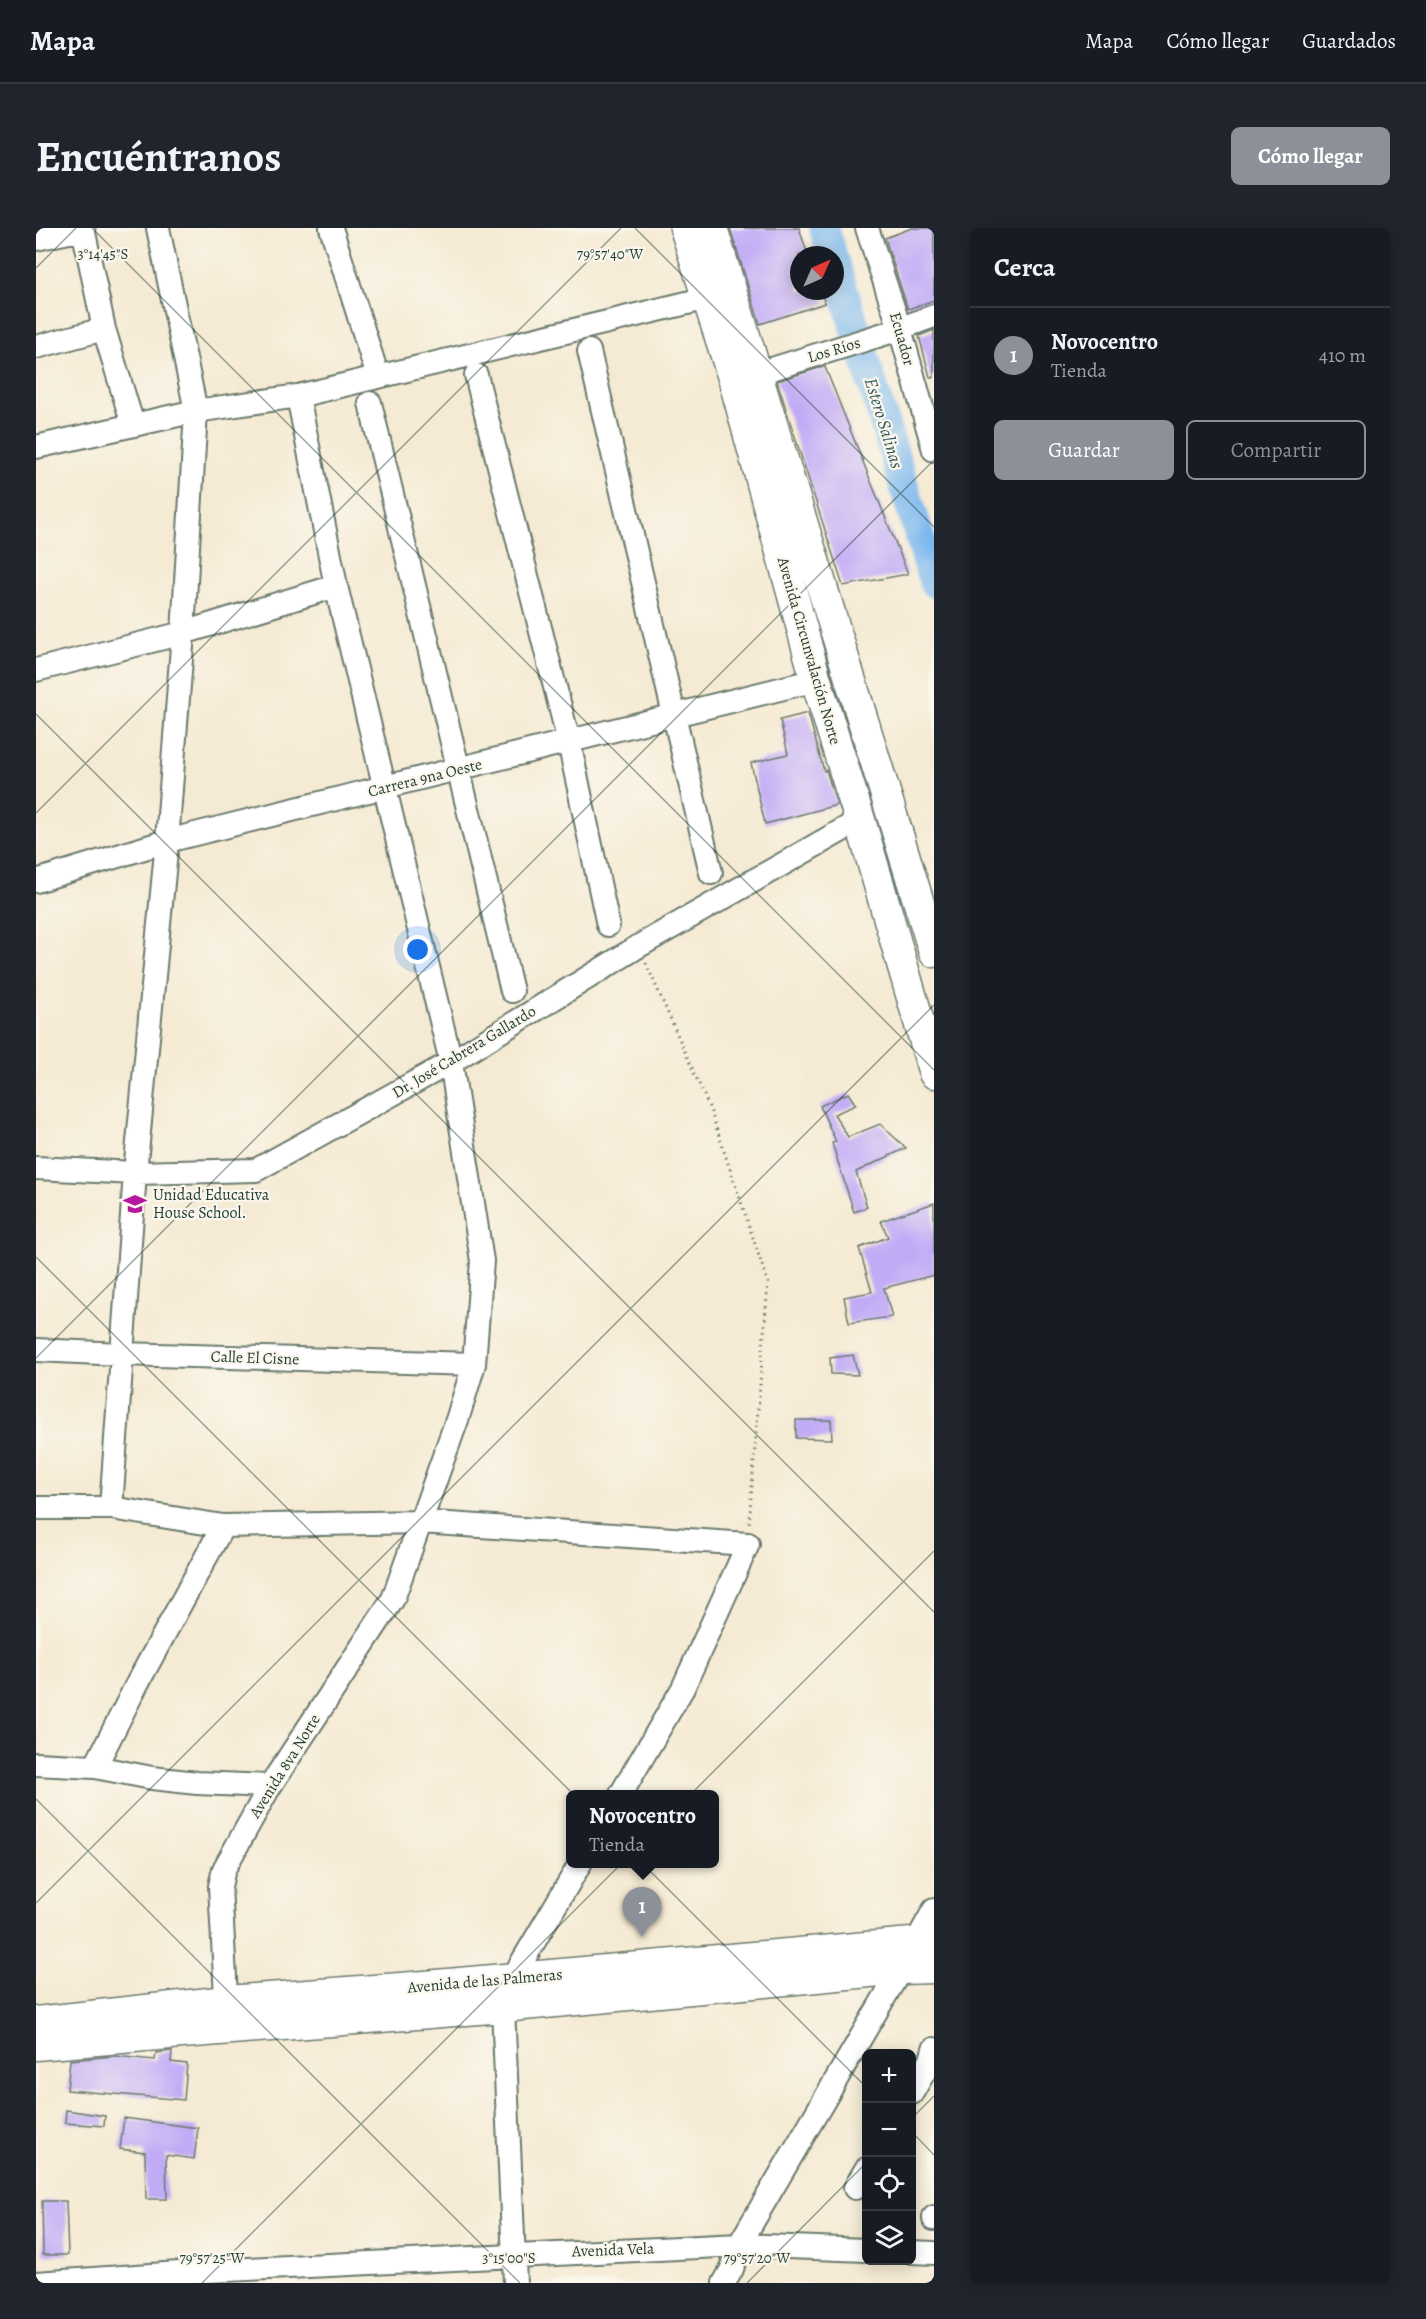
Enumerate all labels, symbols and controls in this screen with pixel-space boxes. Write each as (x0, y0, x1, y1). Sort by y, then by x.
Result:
text: Mapa (30, 22, 95, 60)
text: Mapa (1085, 27, 1133, 55)
text: Cómo llegar (1166, 27, 1269, 55)
text: Guardados (1302, 27, 1396, 55)
button: Cómo llegar (1231, 127, 1390, 185)
text: Encuéntranos (36, 128, 281, 185)
text: 3°14'45"S (77, 244, 129, 264)
text: 79°57'40"W (577, 244, 643, 264)
north arrow (790, 246, 844, 300)
text: Cerca (994, 250, 1056, 285)
street label: Ecuador (884, 310, 920, 368)
text: Novocentro (1051, 327, 1158, 357)
street label: Los Ríos (805, 332, 863, 368)
text: 1 (1010, 342, 1017, 369)
text: 410 m (1319, 342, 1366, 369)
text: Tienda (1051, 357, 1107, 384)
water label: Estero Salinas (859, 375, 909, 471)
button: Guardar (994, 420, 1174, 480)
button: Compartir (1186, 420, 1366, 480)
street label: Avenida Circunvalación Norte (771, 554, 846, 747)
street label: Carrera 9na Oeste (366, 753, 484, 803)
your location (403, 935, 432, 964)
street label: Dr. José Cabrera Gallardo (388, 1000, 540, 1104)
place label: Unidad Educativa House School. (153, 1184, 270, 1224)
school or university icon: Unidad Educativa House School. (122, 1191, 148, 1217)
street label: Calle El Cisne (210, 1345, 300, 1371)
street label: Avenida 8va Norte (244, 1710, 326, 1823)
popup (566, 1790, 719, 1868)
text: Novocentro (589, 1801, 696, 1831)
text: Tienda (589, 1831, 645, 1858)
pin: 1 (622, 1888, 662, 1937)
street label: Avenida de las Palmeras (406, 1963, 563, 1999)
map controls (862, 2049, 916, 2265)
button: + (862, 2049, 916, 2103)
button: − (862, 2103, 916, 2157)
button: locate (862, 2157, 916, 2211)
button: layers (862, 2211, 916, 2265)
street label: Avenida Vela (570, 2238, 655, 2262)
text: 79°57'25"W (179, 2248, 245, 2268)
text: 3°15'00"S (482, 2248, 536, 2268)
text: 79°57'20"W (724, 2248, 790, 2268)

